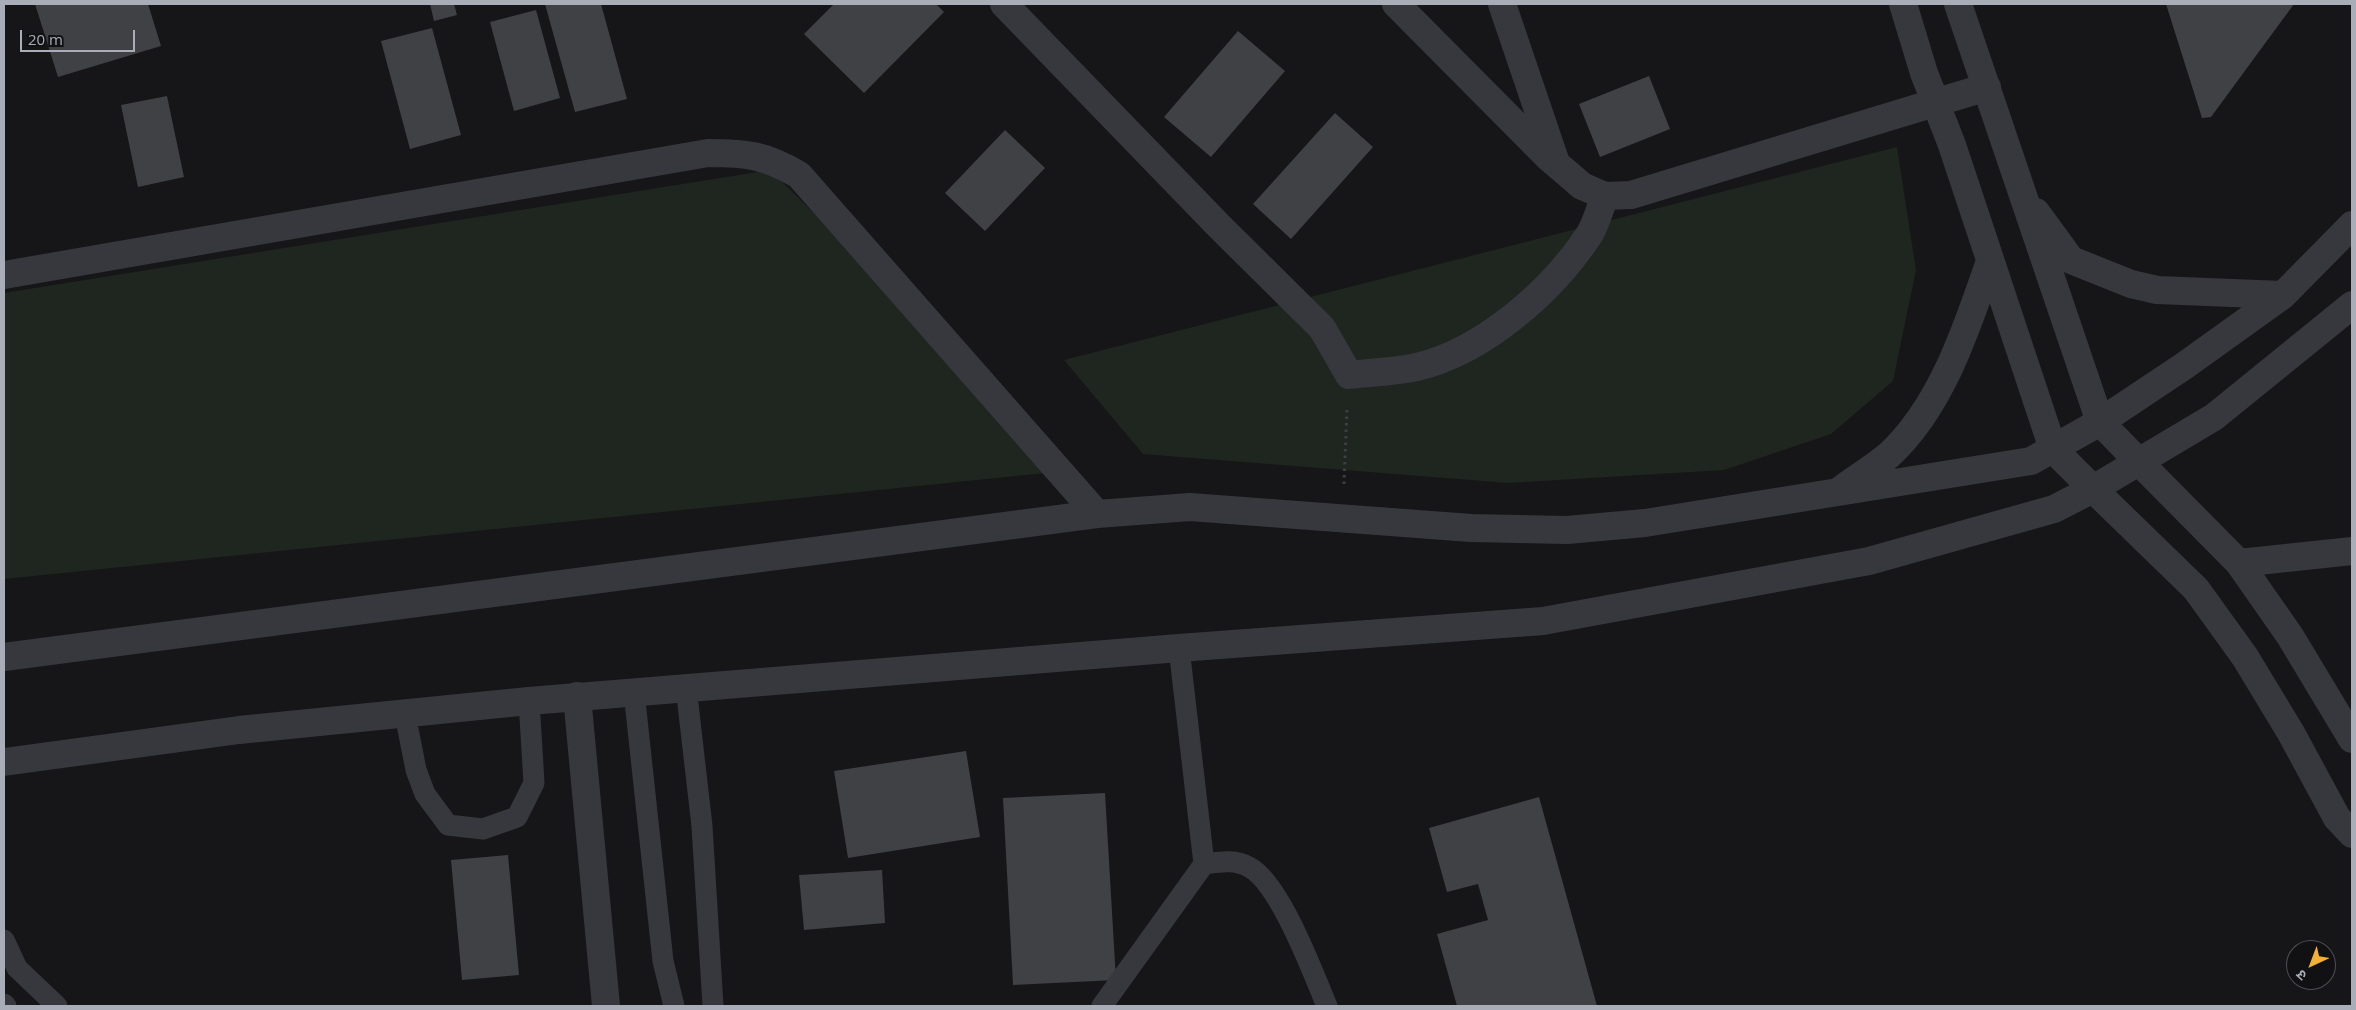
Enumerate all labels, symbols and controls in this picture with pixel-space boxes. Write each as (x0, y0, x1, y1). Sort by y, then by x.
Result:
scale bar (22, 20, 138, 52)
text: 20 m (28, 29, 63, 49)
north arrow (2286, 940, 2336, 990)
text: उ (2292, 966, 2311, 985)

